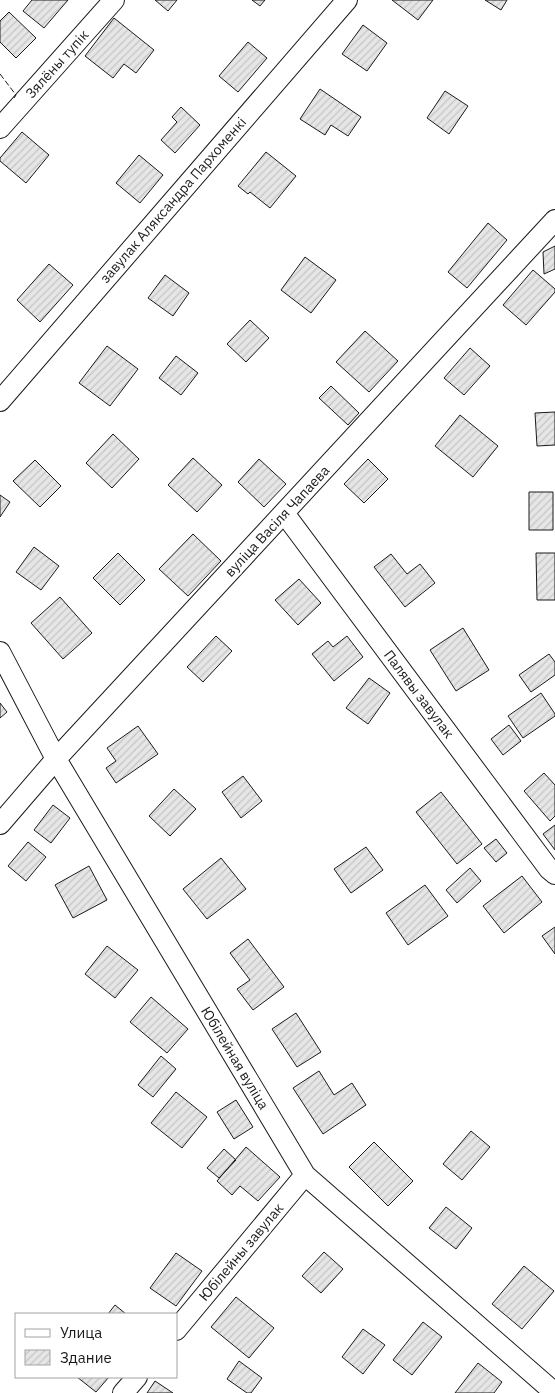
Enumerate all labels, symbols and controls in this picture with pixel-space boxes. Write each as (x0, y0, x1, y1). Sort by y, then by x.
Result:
street label: Зялёны тупік (22, 26, 93, 102)
street label: завулак Аляксандра Пархоменкі (96, 113, 250, 287)
street label: вуліца Васіля Чапаева (221, 461, 334, 580)
street label: Палявы завулак (380, 646, 458, 742)
street label: Юбілейная вуліца (197, 1003, 273, 1113)
street label: Юбілейны завулак (195, 1199, 287, 1305)
legend (15, 1313, 178, 1378)
text: Улица (60, 1323, 102, 1342)
text: Здание (60, 1348, 112, 1367)

